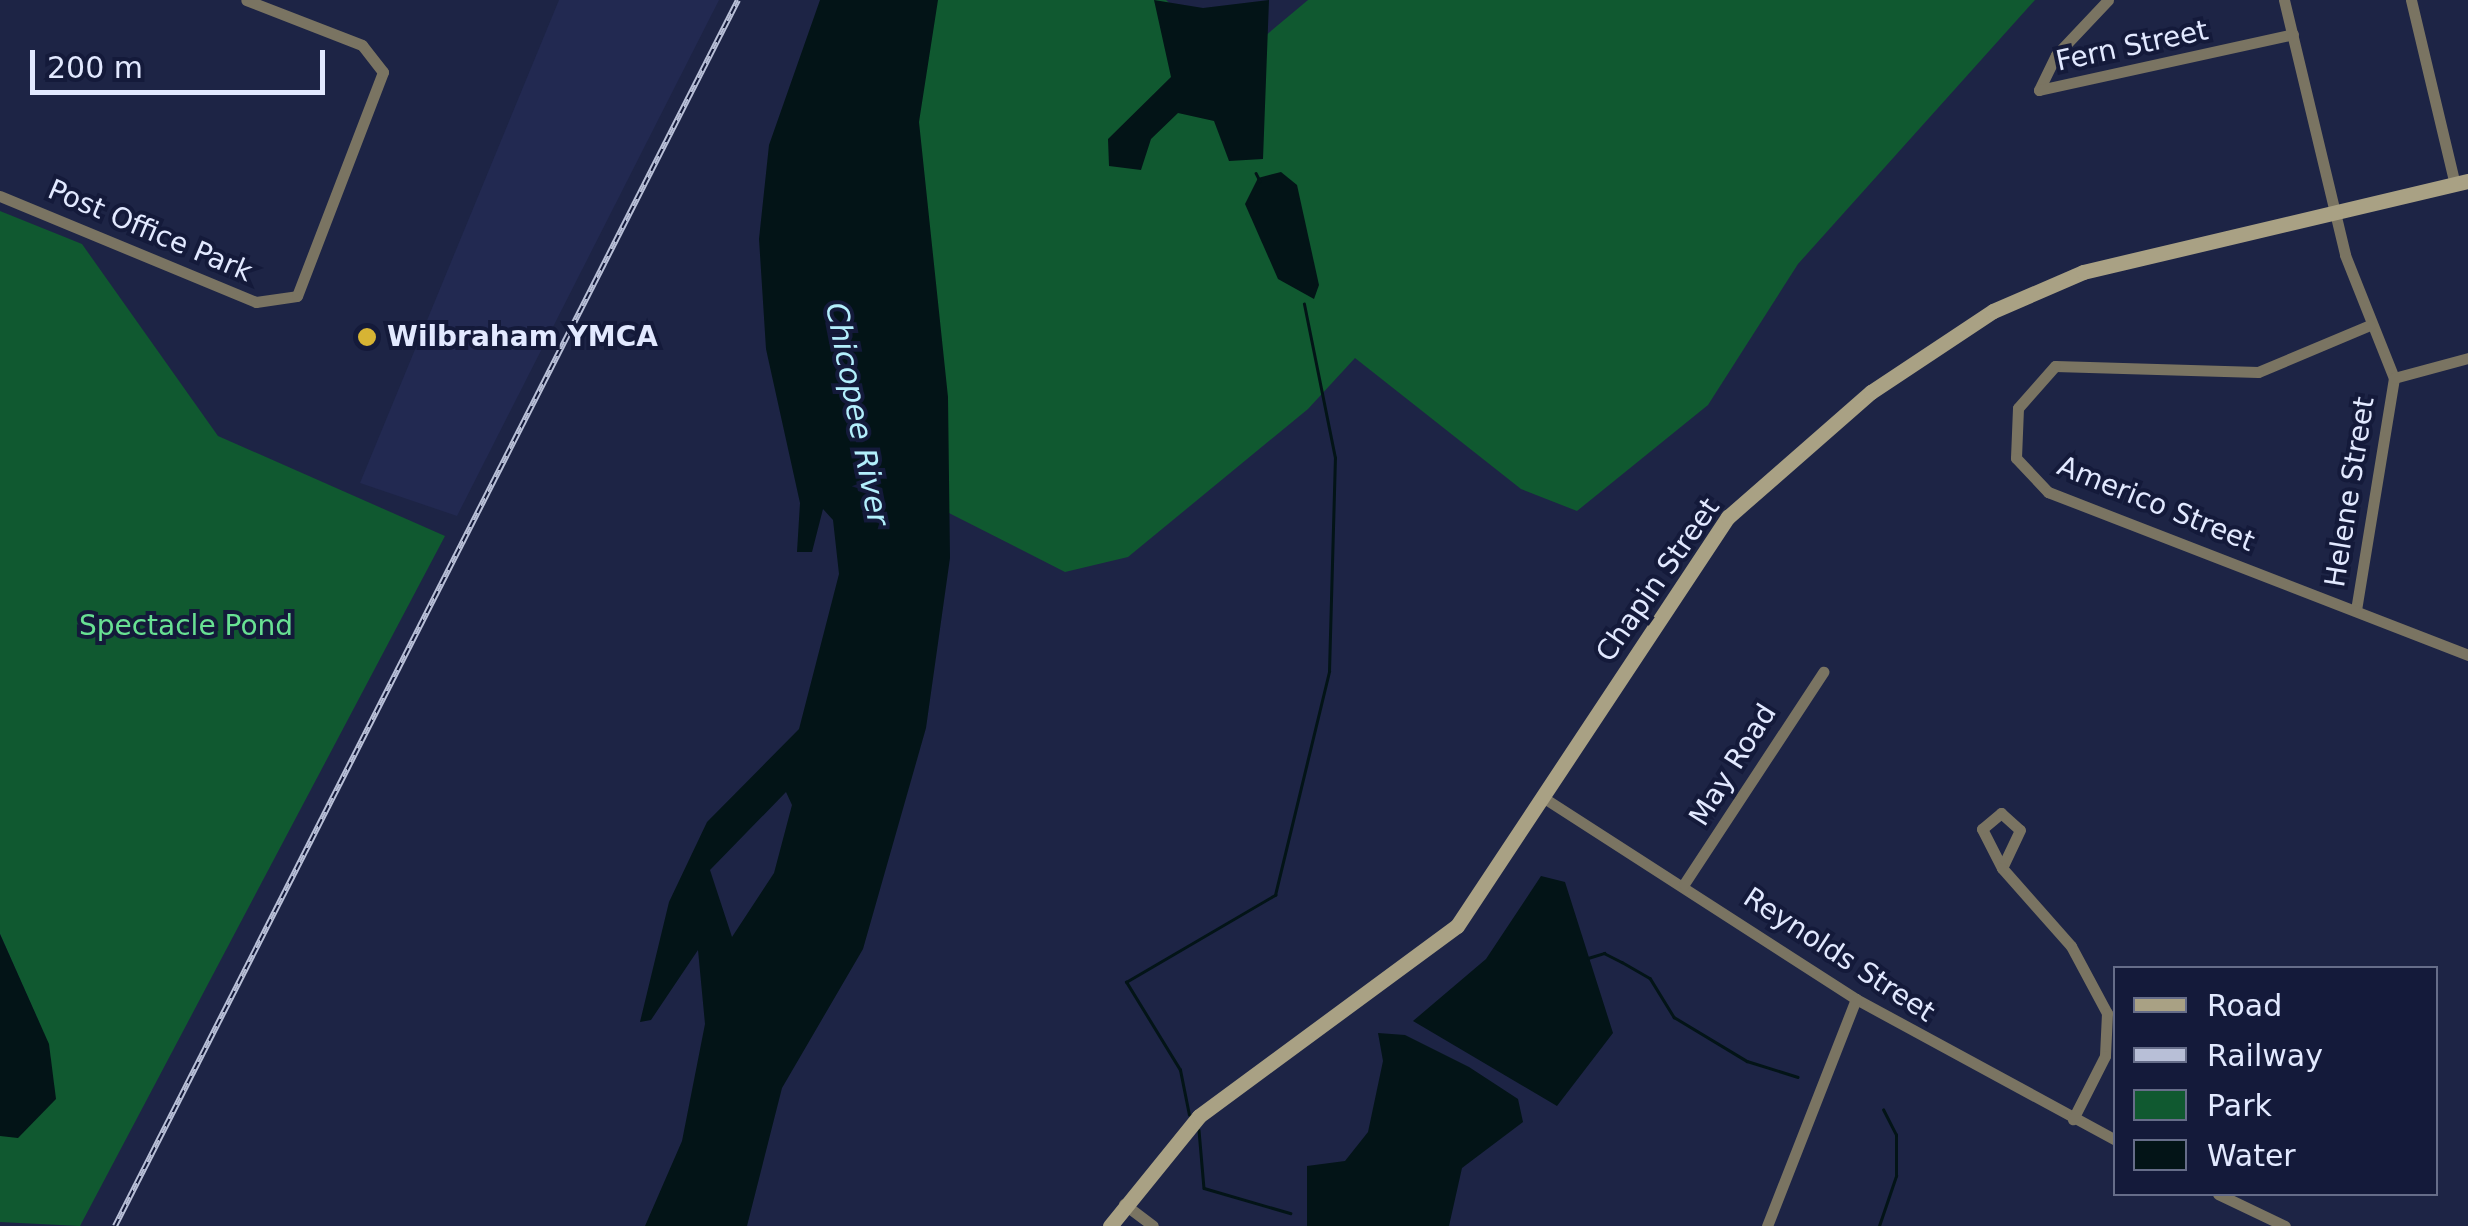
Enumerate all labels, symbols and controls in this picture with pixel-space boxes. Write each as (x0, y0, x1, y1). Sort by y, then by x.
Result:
street label: Fern Street (2053, 14, 2211, 78)
scale bar (35, 30, 330, 92)
text: 200 m (47, 50, 143, 85)
street label: Post Office Park (43, 173, 257, 289)
water label: Chicopee River (818, 299, 896, 529)
place label: Wilbraham YMCA (387, 320, 658, 354)
marker: Wilbraham YMCA (356, 326, 378, 348)
street label: Helene Street (2318, 394, 2382, 590)
street label: Americo Street (2053, 449, 2259, 559)
street label: Chapin Street (1589, 492, 1727, 668)
park label: Spectacle Pond (79, 609, 293, 643)
street label: May Road (1682, 698, 1784, 832)
street label: Reynolds Street (1737, 881, 1941, 1029)
legend (2113, 966, 2438, 1196)
text: Road (2207, 988, 2282, 1023)
text: Railway (2207, 1038, 2323, 1073)
text: Park (2207, 1088, 2272, 1123)
text: Water (2207, 1138, 2296, 1173)

